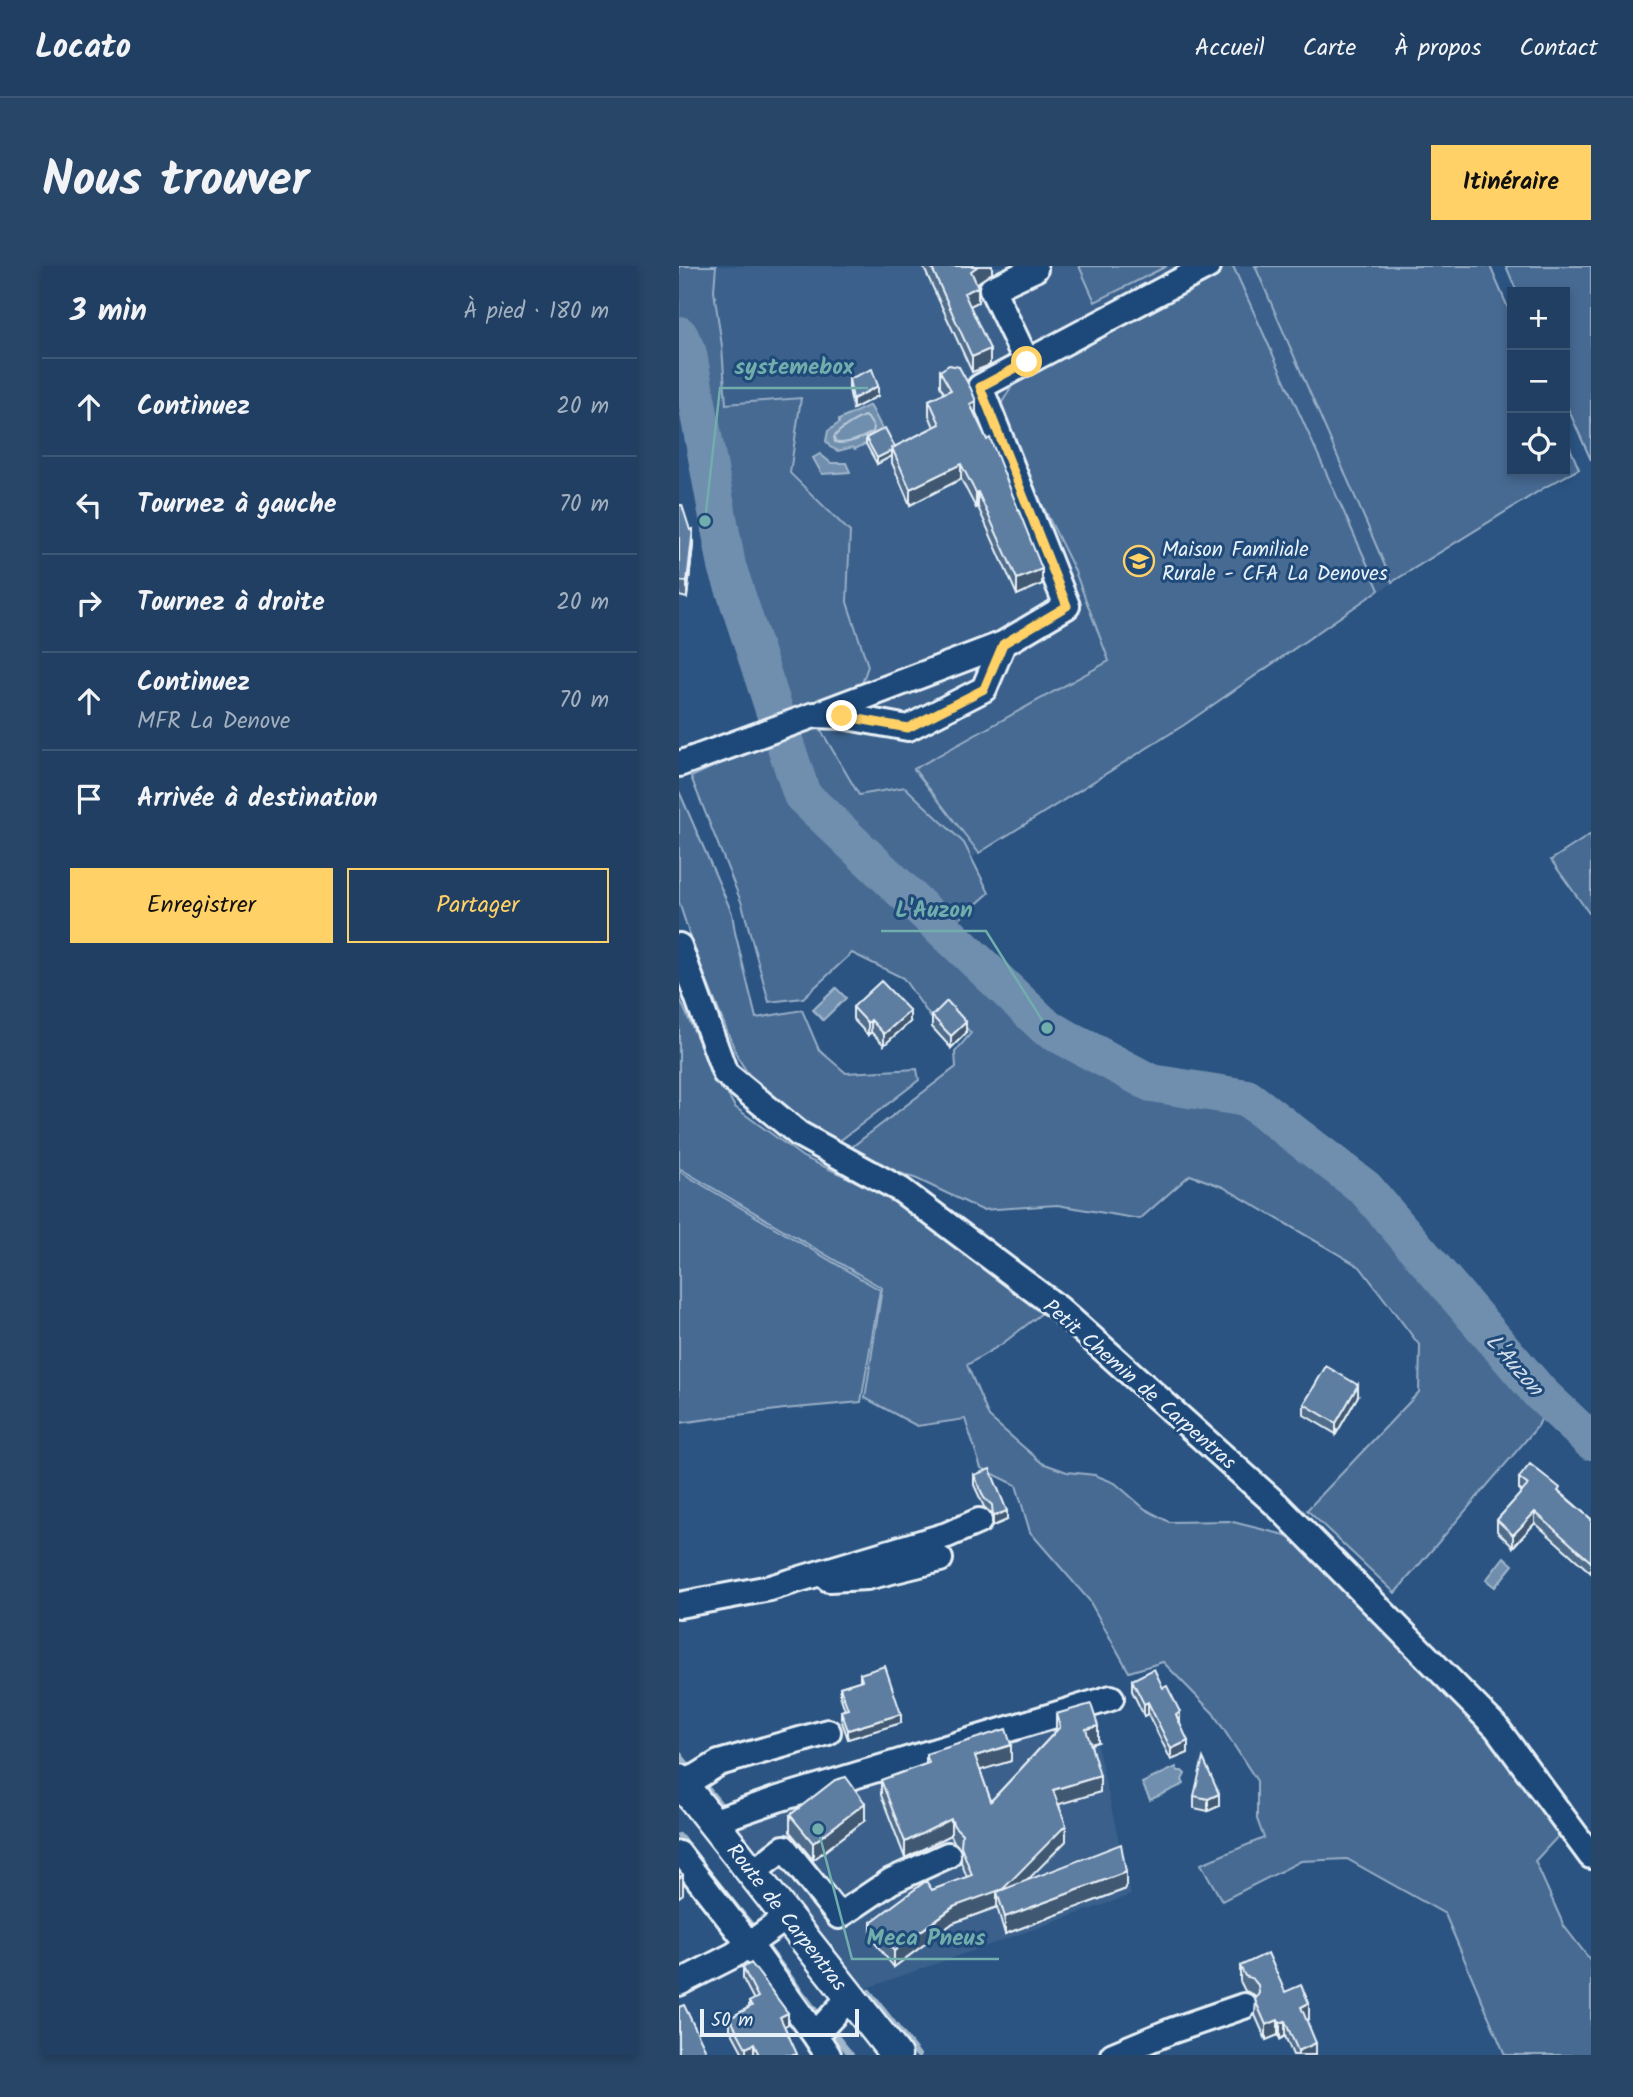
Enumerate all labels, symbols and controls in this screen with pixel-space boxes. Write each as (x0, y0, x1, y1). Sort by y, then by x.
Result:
text: Locato (35, 22, 131, 75)
text: Accueil (1195, 29, 1265, 68)
text: Carte (1303, 29, 1356, 68)
text: À propos (1394, 29, 1481, 68)
text: Contact (1519, 29, 1598, 68)
text: Nous trouver (42, 143, 309, 221)
button: Itinéraire (1431, 145, 1591, 220)
map controls (1507, 287, 1570, 476)
button: + (1507, 287, 1570, 350)
text: 3 min (70, 288, 147, 336)
text: À pied · 180 m (464, 294, 609, 330)
callout: systemebox (720, 344, 868, 388)
route start (1011, 346, 1042, 377)
text: systemebox (734, 350, 855, 386)
button: − (1507, 350, 1570, 413)
text: Continuez (137, 386, 250, 428)
icon: ahead (70, 388, 108, 426)
text: 20 m (557, 389, 609, 425)
button: locate (1507, 413, 1570, 476)
text: Tournez à gauche (137, 484, 337, 526)
icon: left (70, 486, 108, 524)
text: 70 m (559, 487, 609, 523)
place label: Maison Familiale Rurale - CFA La Denoves (1162, 534, 1388, 591)
school or university icon: Maison Familiale Rurale - CFA La Denoves (1122, 544, 1156, 578)
text: Tournez à droite (137, 582, 325, 624)
icon: right (70, 584, 108, 622)
text: 20 m (557, 585, 609, 621)
text: Continuez (137, 662, 250, 704)
icon: ahead (70, 682, 108, 720)
text: 70 m (559, 683, 609, 719)
route end (826, 700, 857, 731)
text: MFR La Denove (137, 704, 290, 740)
text: Arrivée à destination (137, 778, 378, 820)
icon: arrive (70, 780, 108, 818)
button: Enregistrer (70, 868, 333, 943)
button: Partager (347, 868, 609, 943)
callout: L'Auzon (881, 887, 986, 931)
text: L'Auzon (895, 893, 973, 929)
street label: Petit Chemin de Carpentras (1035, 1292, 1243, 1479)
water label: L'Auzon (1476, 1326, 1552, 1406)
street label: Route de Carpentras (717, 1837, 854, 1999)
callout: Meca Pneus (852, 1915, 999, 1959)
text: Meca Pneus (867, 1921, 986, 1957)
scale bar (700, 2006, 859, 2038)
text: 50 m (711, 2006, 753, 2036)

